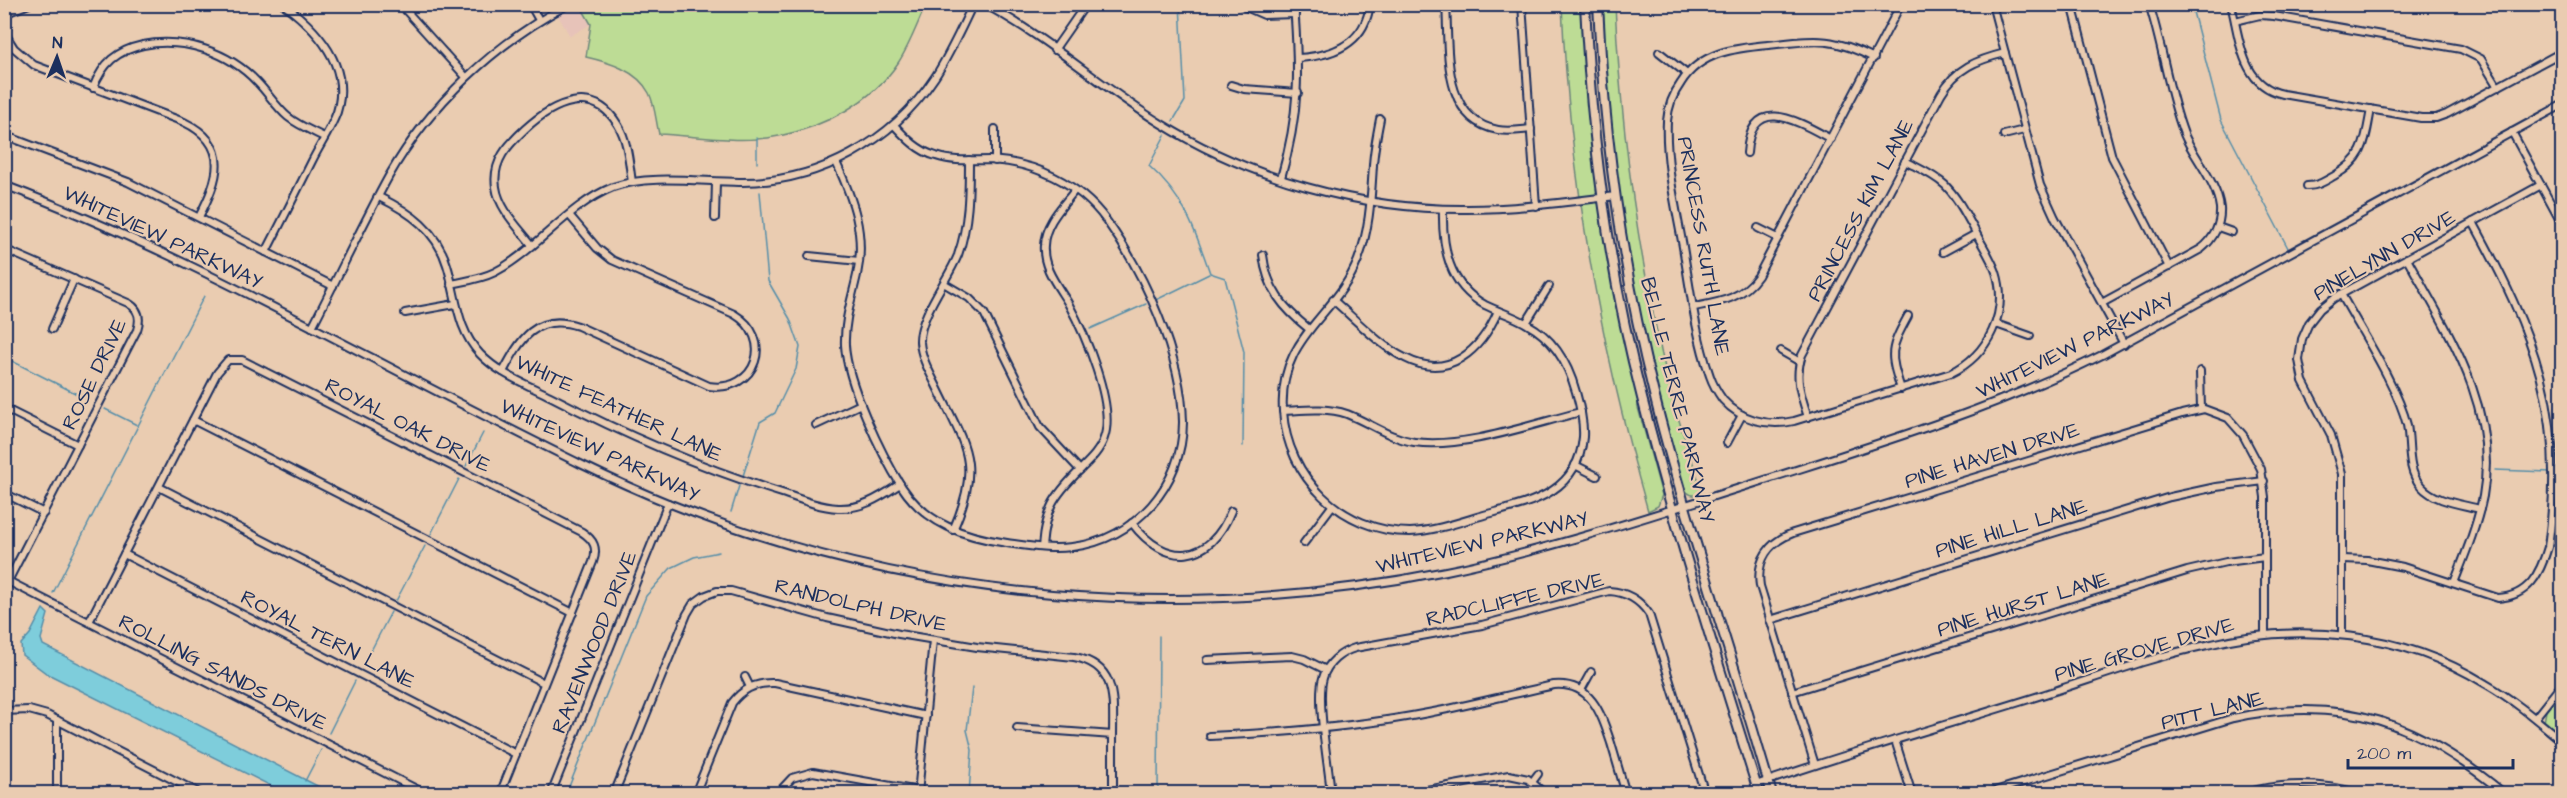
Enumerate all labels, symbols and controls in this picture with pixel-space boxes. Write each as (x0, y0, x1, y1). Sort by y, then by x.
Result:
north arrow (27, 27, 87, 87)
text: N (52, 32, 63, 54)
street label: PRINCESS KIM LANE (1800, 113, 1921, 307)
street label: PRINCESS RUTH LANE (1670, 134, 1737, 358)
street label: WHITEVIEW PARKWAY (58, 178, 267, 296)
street label: PINELYNN DRIVE (2308, 203, 2461, 308)
street label: BELLE TERRE PARKWAY (1633, 274, 1722, 526)
street label: WHITEVIEW PARKWAY (1971, 285, 2179, 406)
street label: ROSE DRIVE (55, 313, 134, 435)
street label: WHITE FEATHER LANE (511, 348, 727, 469)
street label: ROYAL OAK DRIVE (320, 371, 496, 480)
street label: WHITEVIEW PARKWAY (495, 391, 704, 509)
street label: PINE HAVEN DRIVE (1901, 415, 2084, 496)
street label: PINE HILL LANE (1932, 491, 2091, 565)
street label: WHITEVIEW PARKWAY (1373, 504, 1591, 581)
street label: RAVENWOOD DRIVE (545, 546, 645, 738)
street label: PINE HURST LANE (1933, 564, 2113, 644)
street label: RADCLIFFE DRIVE (1423, 565, 1608, 634)
street label: RANDOLPH DRIVE (772, 572, 950, 640)
street label: ROYAL TERN LANE (236, 583, 421, 696)
street label: ROLLING SANDS DRIVE (114, 607, 333, 738)
street label: PINE GROVE DRIVE (2051, 610, 2238, 689)
street label: PITT LANE (2158, 684, 2267, 737)
scale bar (2348, 732, 2513, 770)
text: 200 m (2357, 741, 2411, 766)

